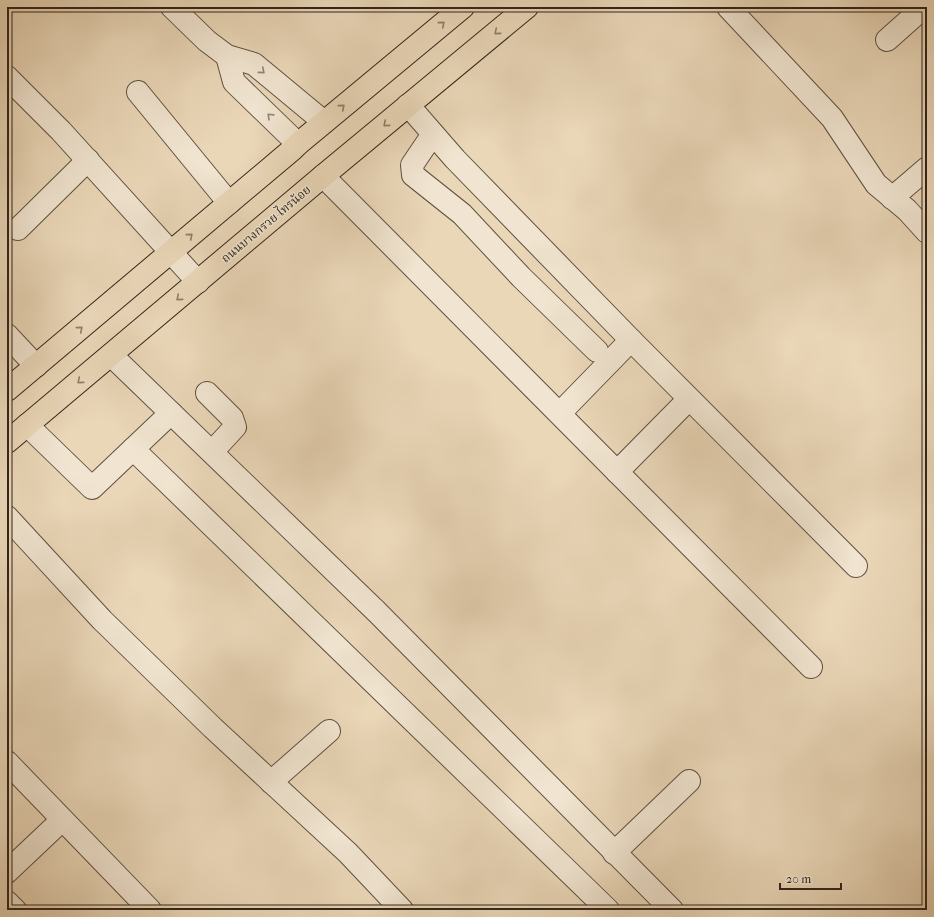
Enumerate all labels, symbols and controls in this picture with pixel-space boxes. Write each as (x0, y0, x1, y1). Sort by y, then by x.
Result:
one-way arrow (438, 22, 445, 29)
one-way arrow (494, 27, 501, 34)
one-way arrow (258, 66, 265, 73)
one-way arrow (338, 105, 345, 112)
one-way arrow (267, 114, 275, 121)
one-way arrow (383, 119, 390, 126)
street label: ถนนบางกรวย-ไทรน้อย (217, 181, 314, 265)
one-way arrow (185, 234, 192, 241)
one-way arrow (176, 293, 184, 300)
one-way arrow (75, 327, 82, 334)
one-way arrow (77, 377, 84, 384)
scale bar (780, 865, 841, 891)
text: 20 m (786, 872, 811, 886)

